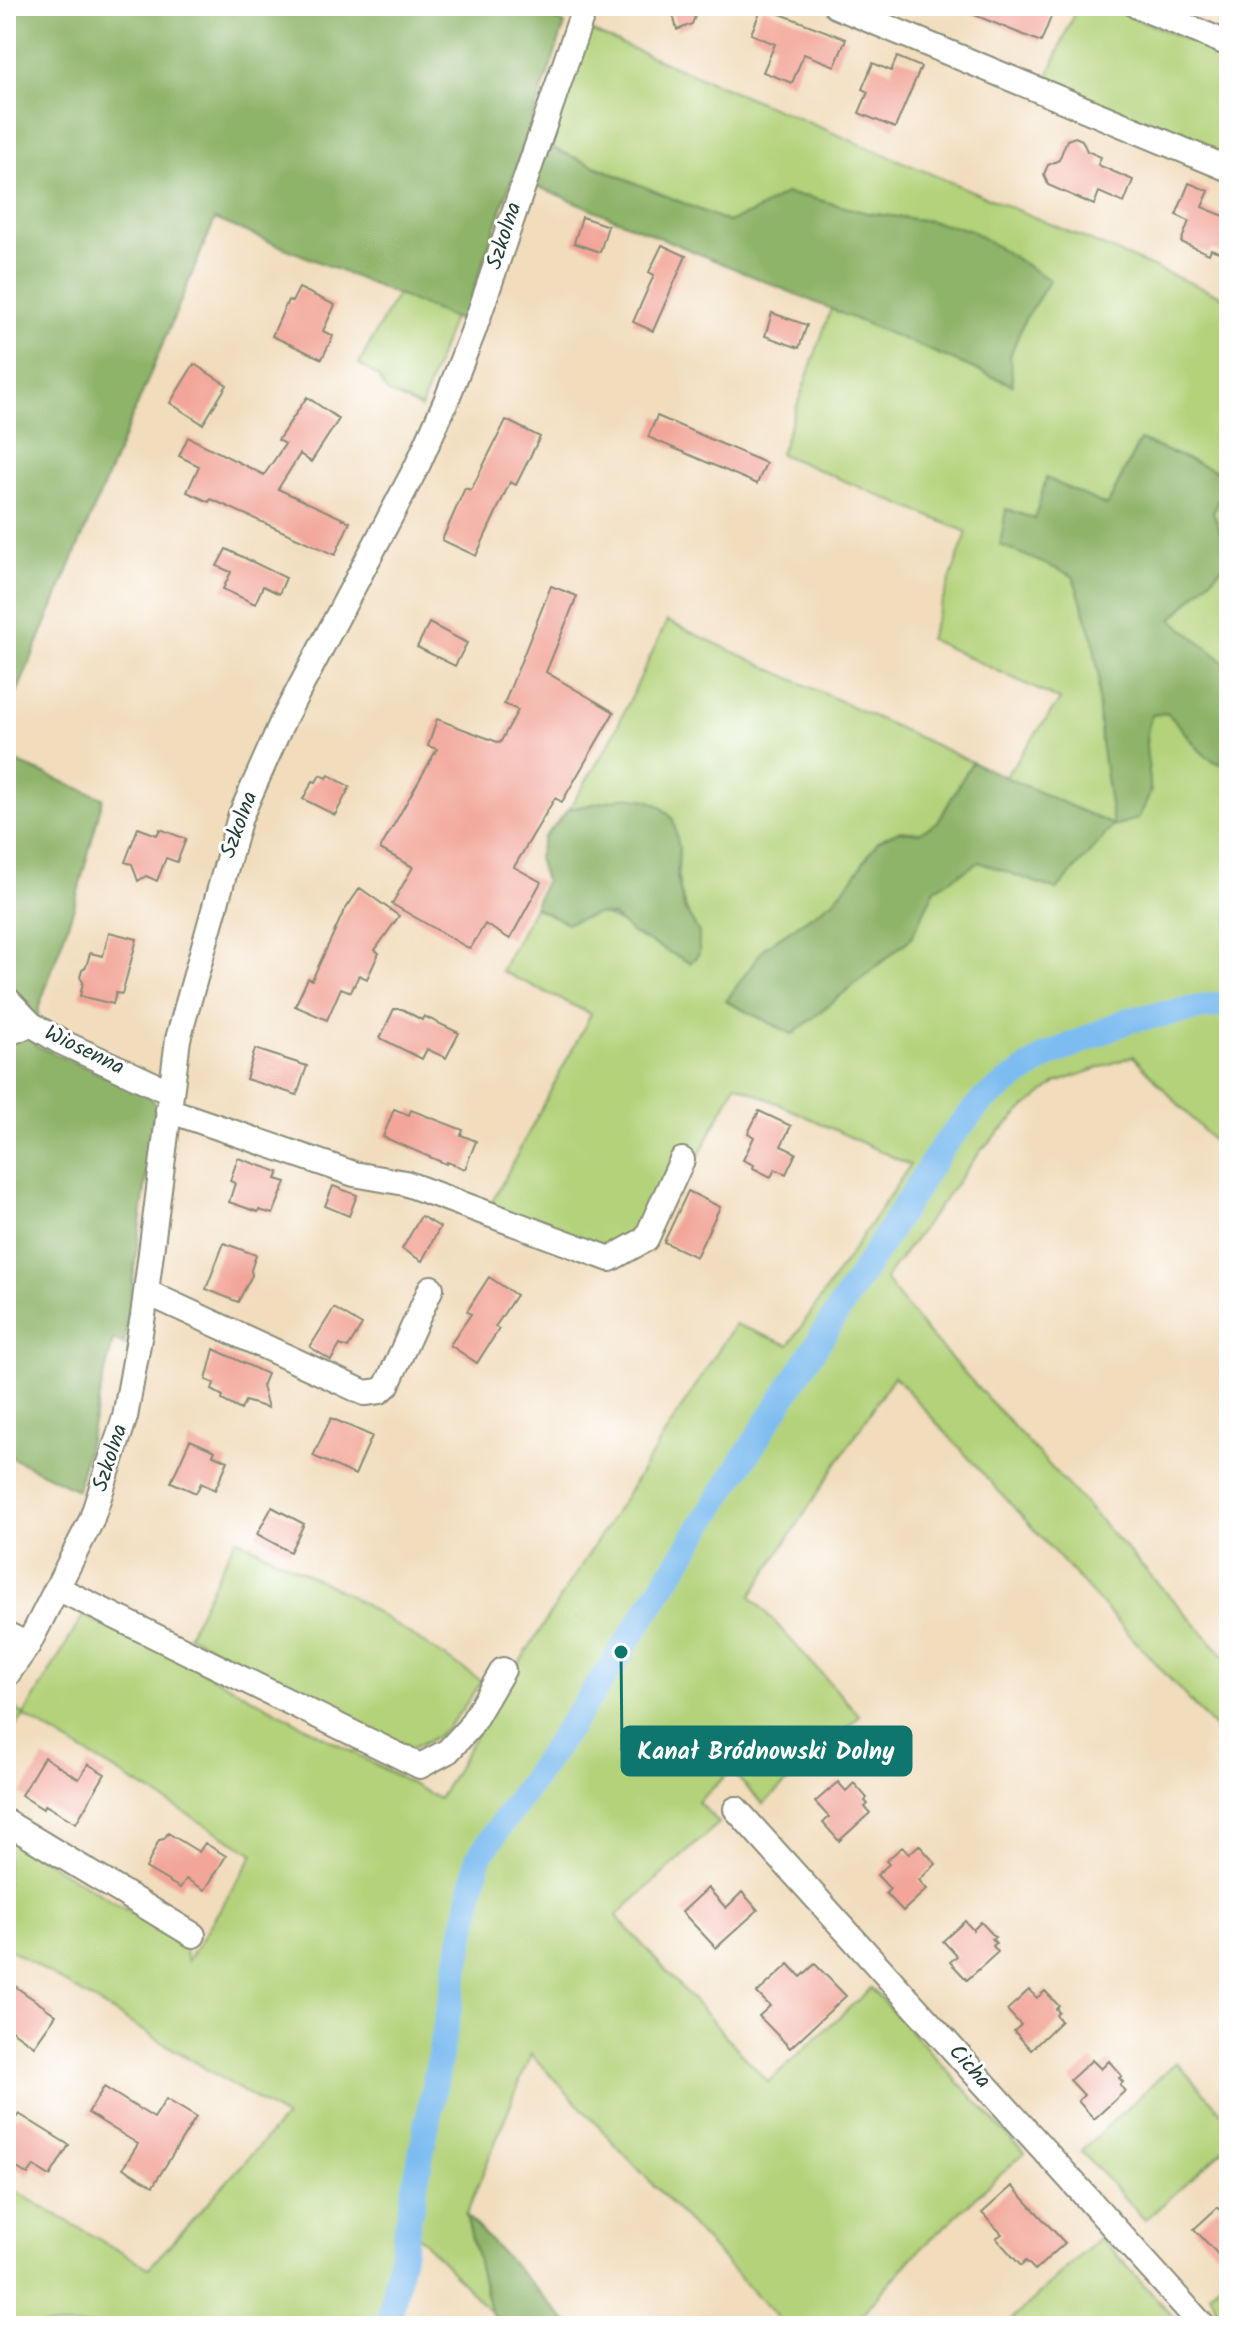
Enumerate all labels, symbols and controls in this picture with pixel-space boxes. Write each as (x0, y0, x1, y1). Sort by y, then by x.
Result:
street label: Szkolna (478, 198, 532, 274)
street label: Szkolna (212, 787, 268, 863)
street label: Wiosenna (38, 1017, 130, 1085)
street label: Szkolna (84, 1420, 138, 1496)
callout: Kanał Bródnowski Dolny (622, 1727, 911, 1775)
text: Kanał Bródnowski Dolny (638, 1733, 895, 1772)
street label: Cicha (939, 2037, 999, 2097)

